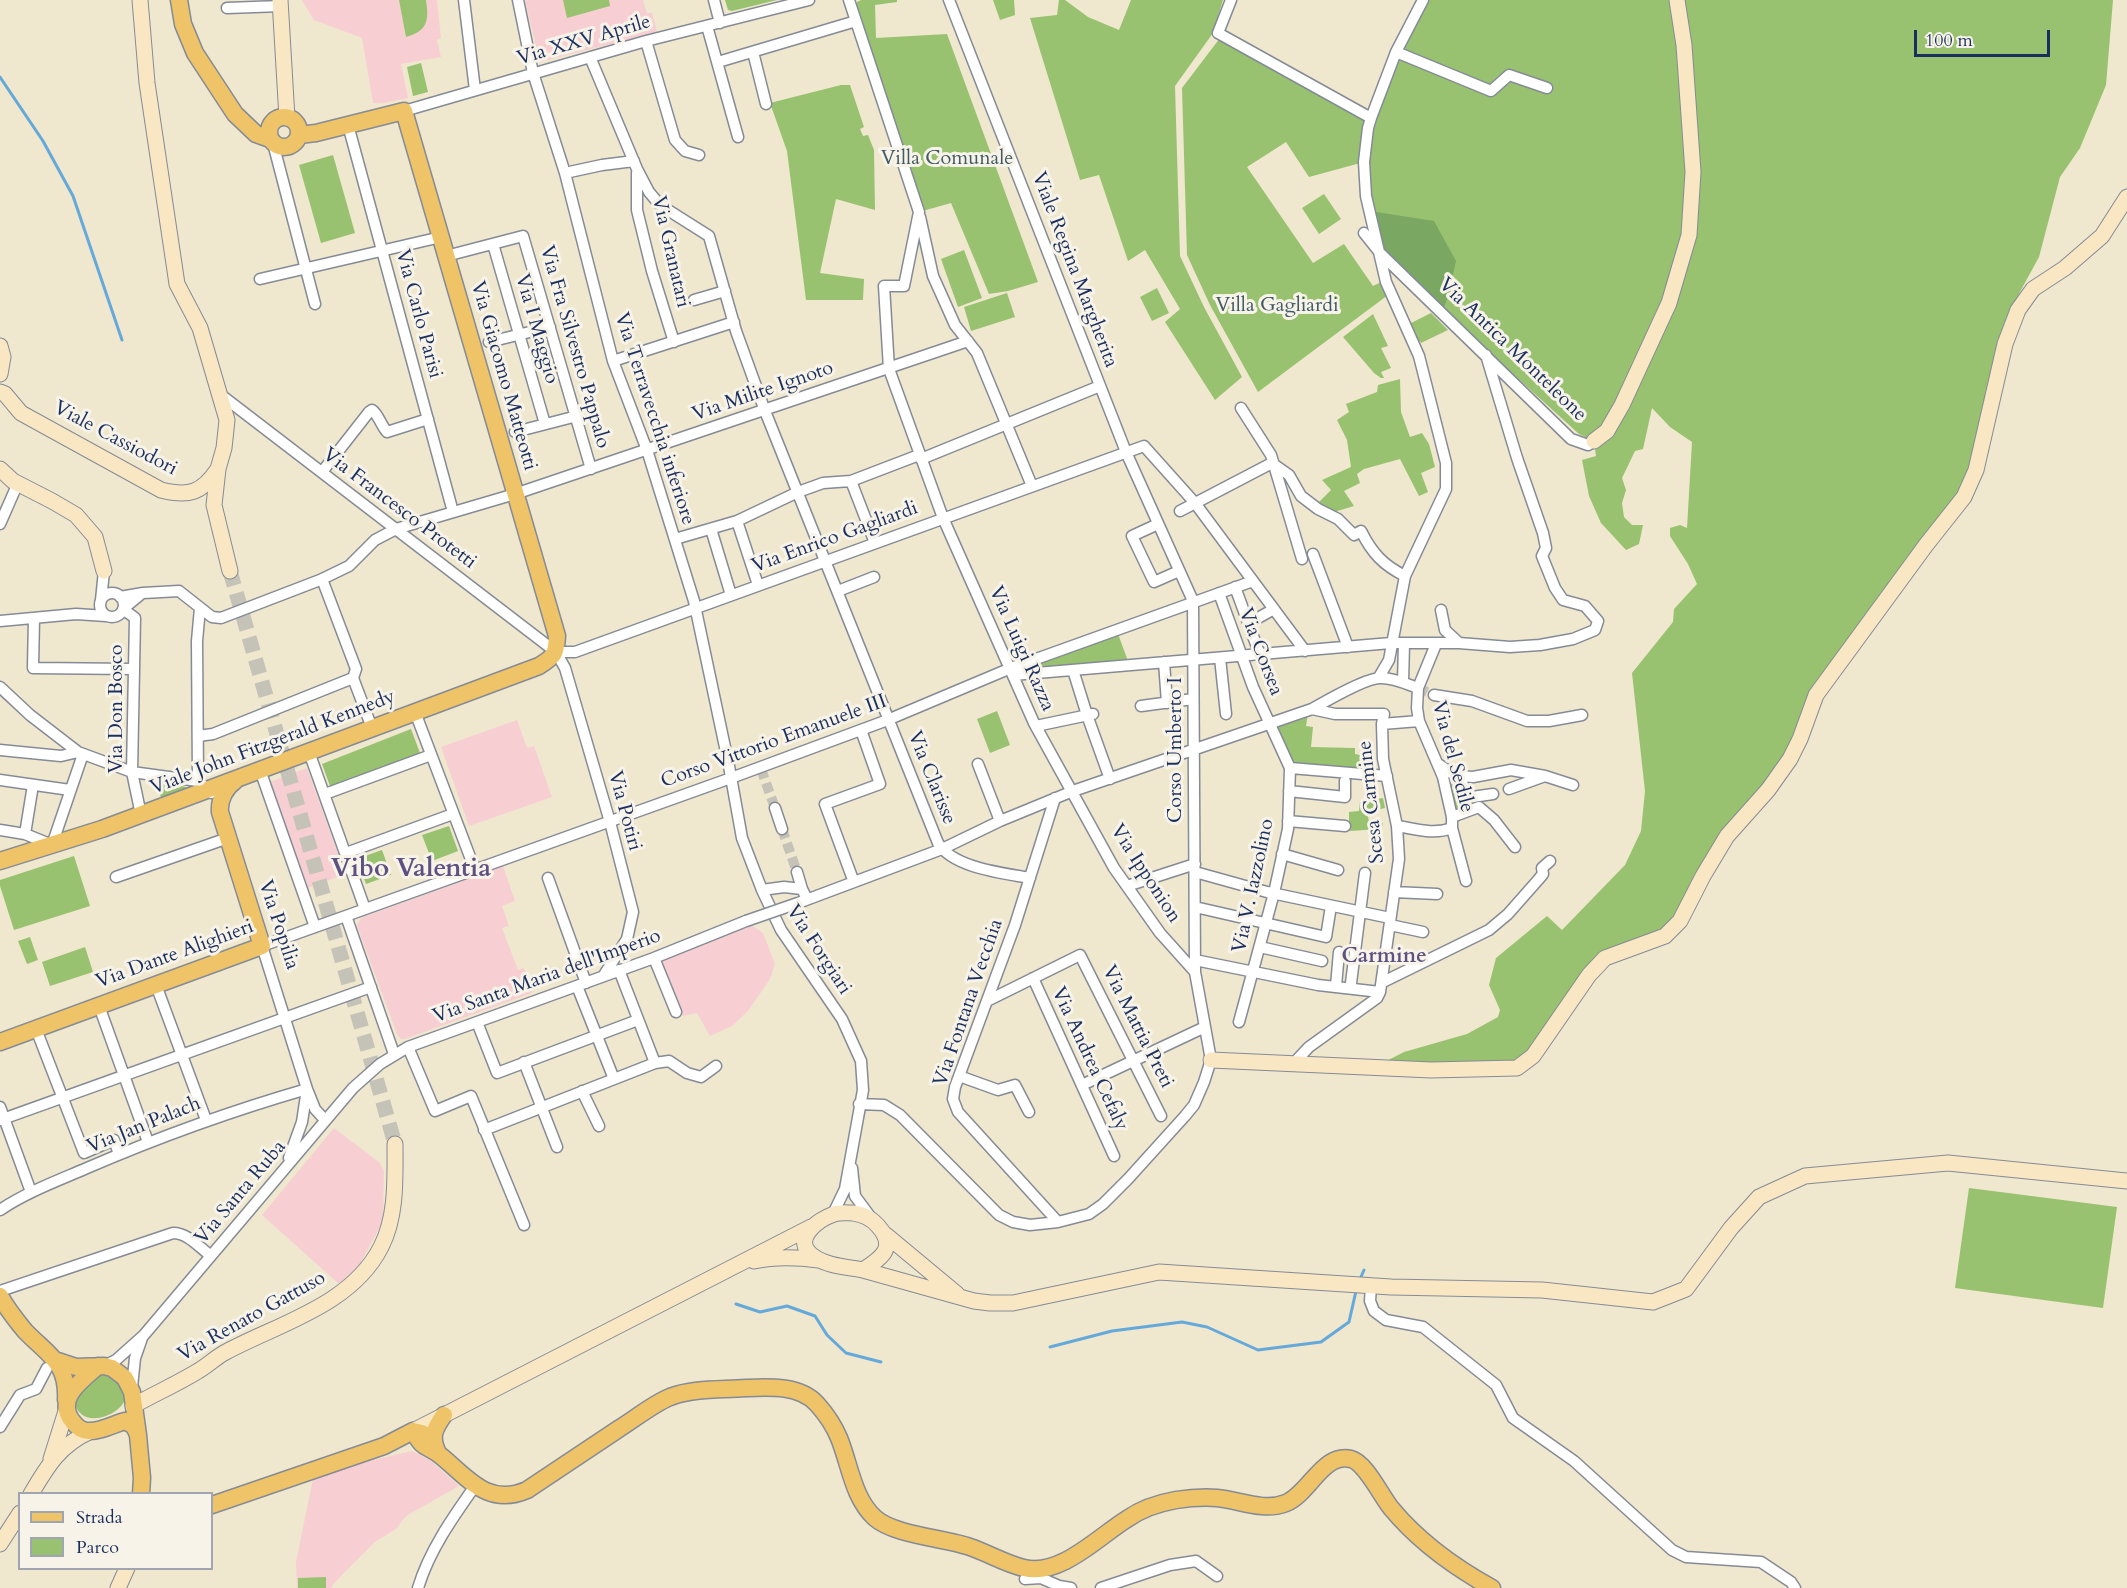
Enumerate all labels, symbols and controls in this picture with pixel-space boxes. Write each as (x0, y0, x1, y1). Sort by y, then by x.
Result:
street label: Via XXV Aprile (514, 10, 654, 72)
scale bar (1917, 18, 2054, 56)
text: 100 m (1925, 28, 1973, 53)
park label: Villa Comunale (881, 147, 1013, 171)
street label: Viale Regina Margherita (1026, 169, 1122, 371)
street label: Via Granatari (645, 194, 695, 310)
street label: Via Fra Silvestro Pappalo (534, 243, 614, 451)
street label: Via Carlo Parisi (389, 247, 447, 381)
street label: Via I Maggio (509, 271, 563, 387)
street label: Via Antica Monteleone (1433, 273, 1591, 427)
street label: Via Giacomo Matteotti (464, 279, 542, 473)
park label: Villa Gagliardi (1215, 294, 1339, 318)
street label: Via Terravecchia inferiore (608, 310, 700, 528)
street label: Via Milite Ignoto (689, 357, 837, 427)
street label: Viale Cassiodori (49, 396, 181, 482)
street label: Via Francesco Protetti (317, 443, 481, 575)
street label: Via Enrico Gagliardi (749, 497, 921, 579)
street label: Via Luigi Razza (983, 583, 1059, 715)
street label: Via Corsea (1232, 605, 1288, 699)
street label: Via Don Bosco (105, 644, 129, 774)
street label: Corso Umberto I (1164, 677, 1188, 823)
street label: Viale John Fitzgerald Kennedy (147, 685, 399, 801)
street label: Corso Vittorio Emanuele III (658, 690, 890, 794)
street label: Via del Sedile (1426, 699, 1478, 815)
street label: Via Clarisse (901, 728, 961, 828)
street label: Scesa Carmine (1354, 740, 1390, 864)
street label: Via Potiri (602, 768, 646, 854)
street label: Via V. Iazzolino (1228, 817, 1280, 955)
street label: Via Ipponion (1104, 820, 1186, 928)
district label: Vibo Valentia (331, 854, 491, 886)
street label: Via Popilia (252, 877, 304, 973)
street label: Via Forgiari (780, 901, 856, 999)
street label: Via Dante Alighieri (93, 915, 257, 995)
street label: Via Fontana Vecchia (929, 916, 1009, 1090)
street label: Via Santa Maria dell'Imperio (430, 925, 664, 1029)
district label: Carmine (1341, 944, 1427, 970)
street label: Via Mattia Preti (1096, 962, 1178, 1092)
street label: Via Andrea Cefaly (1045, 983, 1133, 1135)
street label: Via Jan Palach (84, 1092, 204, 1160)
street label: Via Santa Ruba (190, 1136, 292, 1250)
street label: Via Renato Gattuso (174, 1266, 330, 1368)
legend (18, 1492, 213, 1570)
text: Strada (76, 1505, 122, 1530)
text: Parco (76, 1535, 119, 1560)

